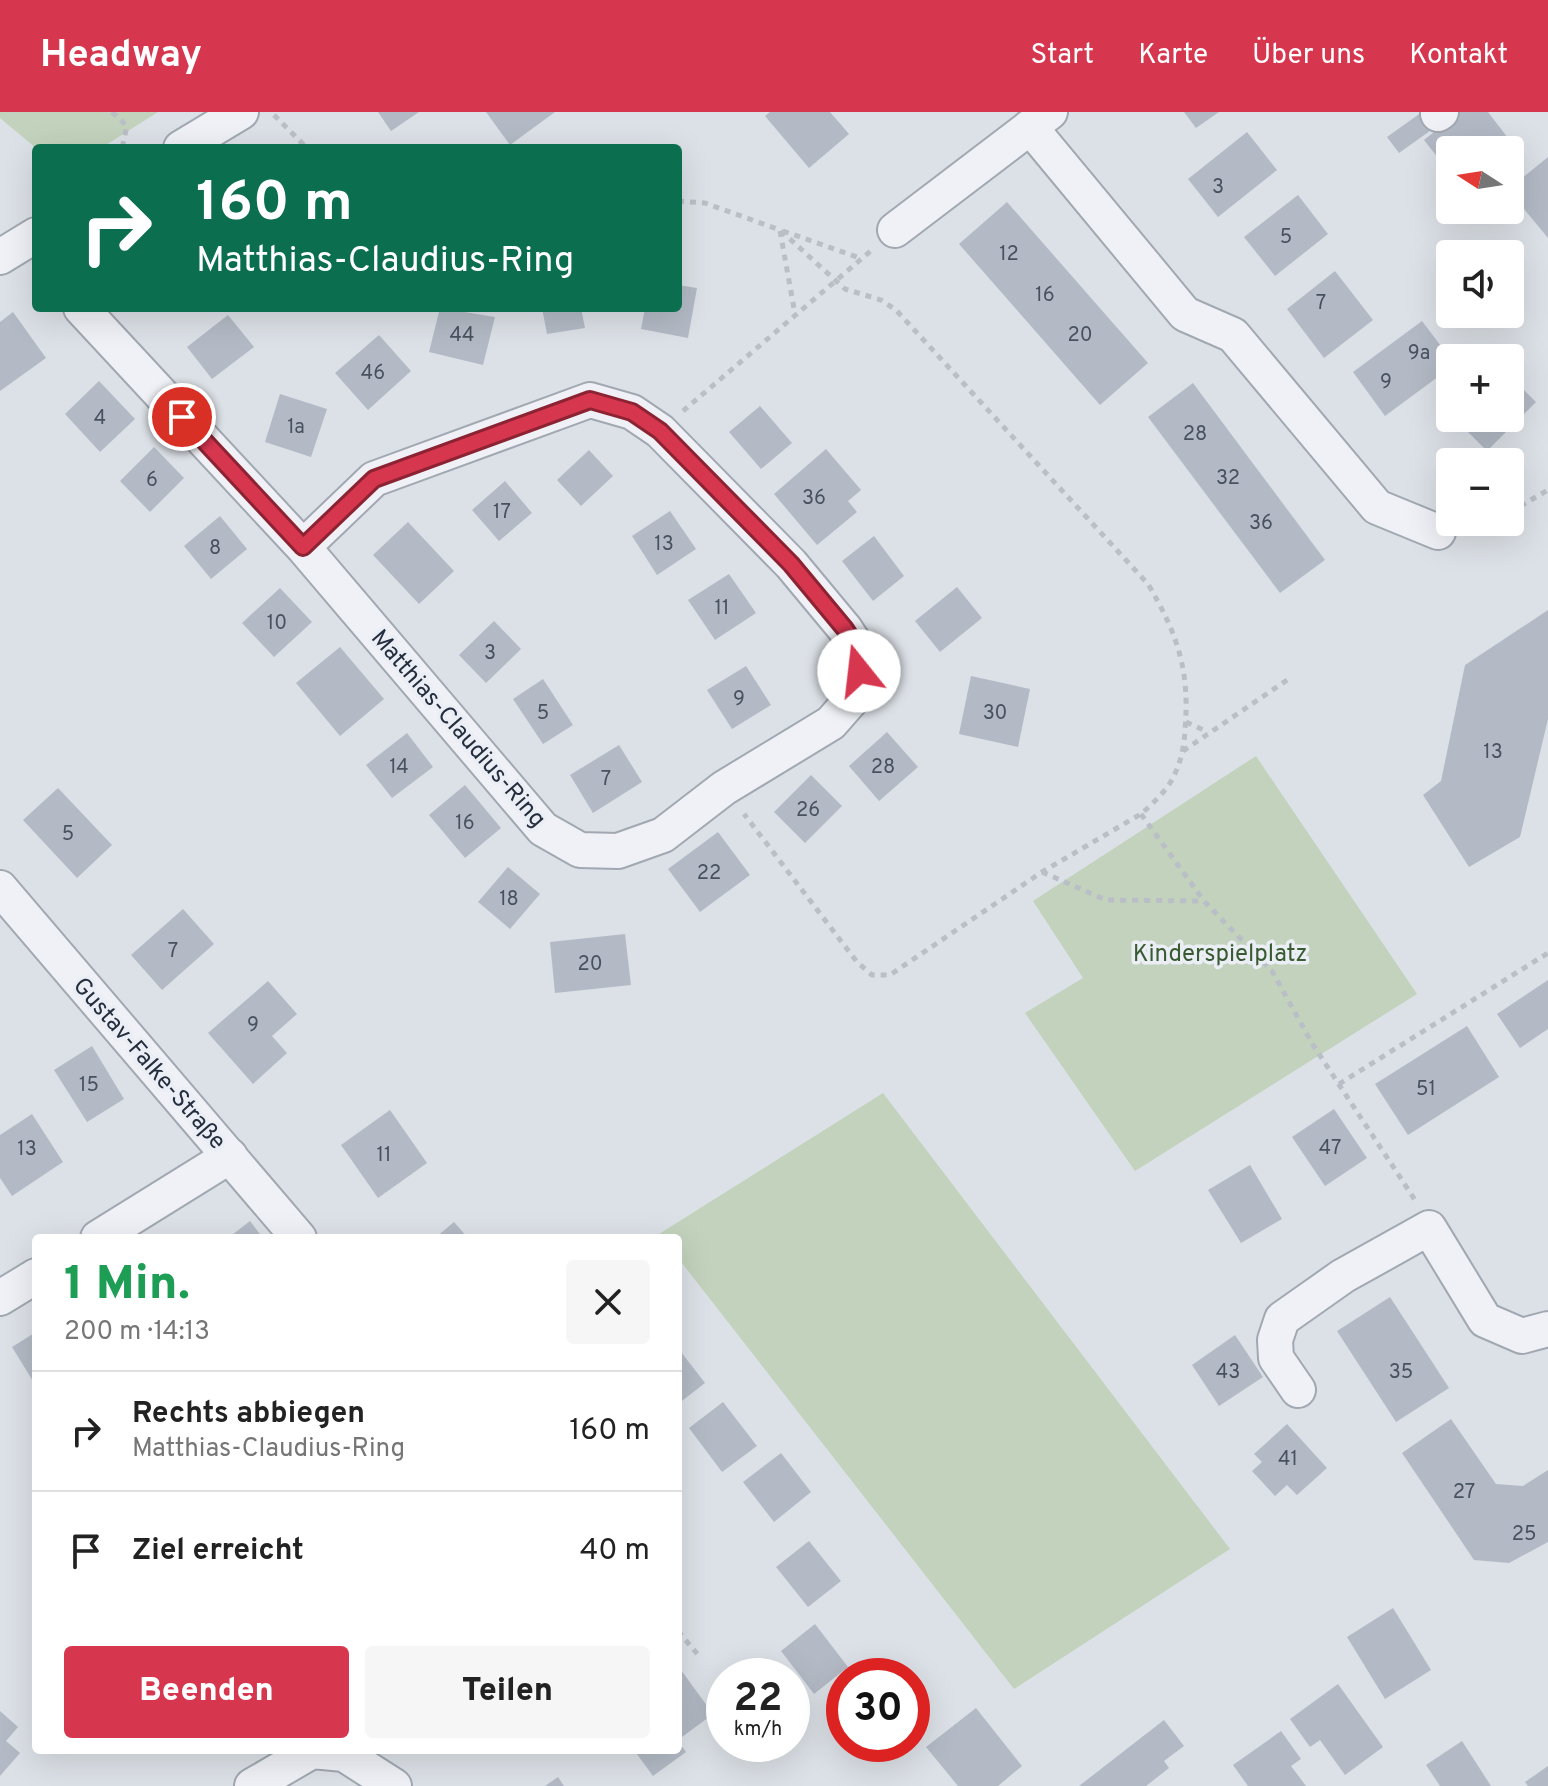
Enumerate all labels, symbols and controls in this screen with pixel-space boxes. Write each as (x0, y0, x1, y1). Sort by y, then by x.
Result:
text: Headway (40, 32, 202, 81)
text: Start (1030, 38, 1094, 74)
text: Karte (1138, 38, 1208, 74)
text: Über uns (1252, 38, 1365, 74)
text: Kontakt (1409, 38, 1508, 74)
north arrow (1436, 136, 1524, 224)
map controls (1436, 136, 1524, 536)
text: 160 m (196, 170, 353, 240)
house number: 3 (1212, 175, 1224, 201)
icon: right (64, 176, 168, 280)
house number: 5 (1280, 225, 1292, 251)
text: Matthias-Claudius-Ring (196, 239, 574, 285)
button: sound (1436, 240, 1524, 328)
house number: 12 (999, 242, 1019, 268)
house number: 16 (1035, 283, 1055, 309)
house number: 7 (1316, 291, 1326, 317)
house number: 44 (450, 323, 474, 349)
house number: 20 (1067, 323, 1093, 349)
house number: 9a (1408, 341, 1430, 367)
button: + (1436, 344, 1524, 432)
house number: 46 (361, 361, 385, 387)
house number: 9 (1380, 370, 1392, 396)
pin (148, 383, 216, 451)
icon: arrive (160, 395, 204, 439)
house number: 4 (94, 406, 106, 432)
house number: 1a (287, 415, 305, 441)
house number: 28 (1183, 422, 1207, 448)
button: − (1436, 448, 1524, 536)
house number: 32 (1216, 466, 1240, 492)
house number: 6 (146, 468, 158, 494)
house number: 36 (802, 486, 826, 512)
house number: 17 (493, 500, 511, 526)
house number: 36 (1249, 511, 1273, 537)
house number: 13 (654, 532, 674, 558)
house number: 8 (209, 536, 221, 562)
house number: 11 (715, 596, 729, 622)
house number: 10 (267, 611, 287, 637)
street label: Matthias-Claudius-Ring (363, 624, 552, 834)
position arrow (817, 629, 901, 713)
house number: 3 (484, 641, 496, 667)
house number: 9 (733, 687, 745, 713)
house number: 5 (537, 701, 549, 727)
house number: 30 (983, 701, 1007, 727)
house number: 13 (1483, 740, 1503, 766)
house number: 14 (389, 755, 409, 781)
house number: 28 (871, 755, 895, 781)
house number: 7 (601, 767, 611, 793)
house number: 26 (796, 798, 820, 824)
house number: 16 (455, 811, 475, 837)
house number: 5 (62, 822, 74, 848)
house number: 22 (697, 861, 721, 887)
house number: 18 (499, 887, 519, 913)
house number: 7 (168, 939, 178, 965)
park label: Kinderspielplatz (1133, 940, 1307, 970)
house number: 20 (577, 952, 603, 978)
street label: Gustav-Falke-Straße (65, 972, 232, 1157)
house number: 9 (247, 1013, 259, 1039)
house number: 15 (79, 1073, 99, 1099)
house number: 51 (1416, 1077, 1436, 1103)
house number: 47 (1319, 1136, 1341, 1162)
house number: 13 (17, 1137, 37, 1163)
house number: 11 (377, 1143, 391, 1169)
text: 1 Min. (64, 1256, 190, 1316)
button: close (566, 1260, 650, 1344)
text: 200 m · 14:13 (64, 1316, 210, 1349)
house number: 43 (1216, 1360, 1240, 1386)
house number: 35 (1389, 1360, 1413, 1386)
text: Rechts abbiegen (132, 1396, 365, 1433)
icon: right (64, 1409, 108, 1453)
text: 160 m (569, 1413, 650, 1450)
text: Matthias-Claudius-Ring (132, 1433, 405, 1466)
house number: 41 (1278, 1447, 1298, 1473)
house number: 27 (1453, 1480, 1475, 1506)
house number: 25 (1512, 1522, 1536, 1548)
icon: arrive (64, 1529, 108, 1573)
text: Ziel erreicht (132, 1533, 304, 1570)
text: 40 m (580, 1533, 650, 1570)
button: Beenden (64, 1646, 349, 1738)
button: Teilen (365, 1646, 650, 1738)
speed limit sign: 30 (826, 1658, 930, 1762)
text: 22 (734, 1675, 782, 1725)
text: km/h (734, 1717, 782, 1743)

